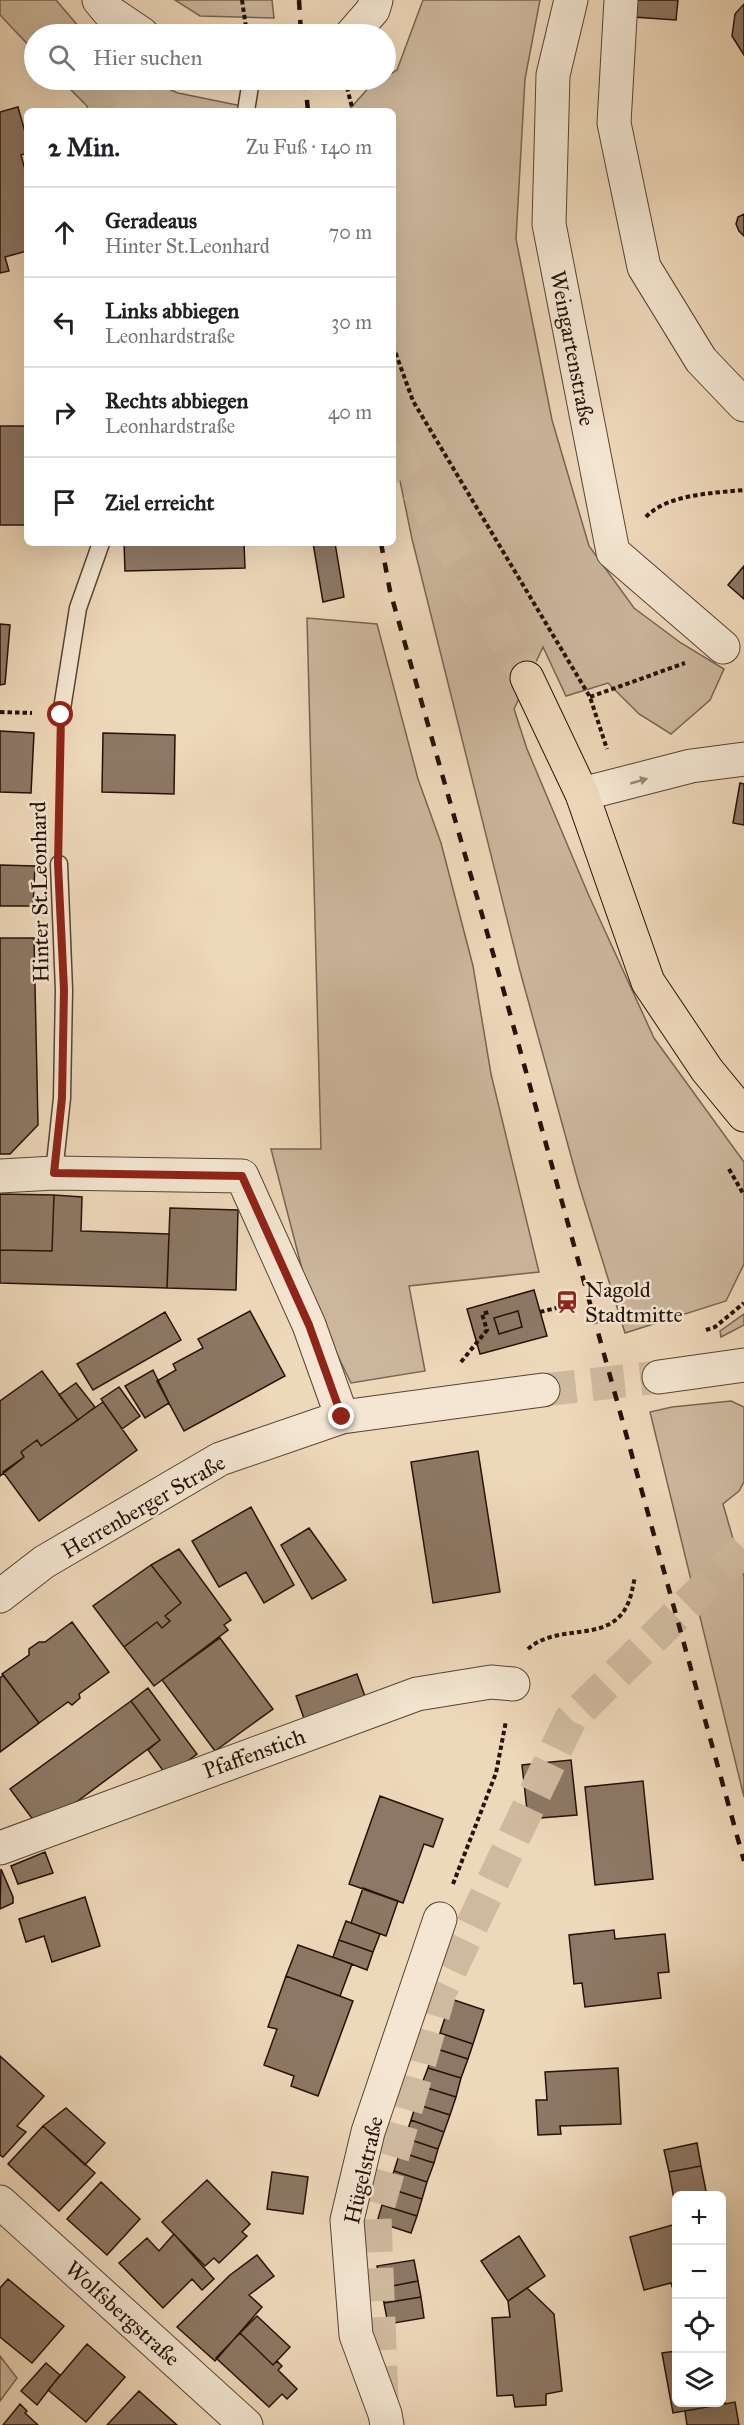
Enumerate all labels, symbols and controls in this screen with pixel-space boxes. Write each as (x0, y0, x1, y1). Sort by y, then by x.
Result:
search box (24, 24, 396, 90)
icon: search (45, 41, 78, 74)
text: Hier suchen (93, 44, 202, 71)
text: 2 Min. (48, 131, 120, 163)
text: Zu Fuß · 140 m (246, 135, 372, 159)
text: Geradeaus (105, 207, 197, 234)
icon: ahead (48, 216, 81, 249)
text: 70 m (329, 220, 372, 244)
text: Hinter St.Leonhard (105, 234, 270, 258)
street label: Weingartenstraße (544, 268, 601, 428)
text: Links abbiegen (105, 297, 239, 324)
icon: left (48, 306, 81, 339)
text: 30 m (331, 310, 372, 334)
text: Leonhardstraße (105, 324, 235, 348)
text: Rechts abbiegen (105, 387, 248, 414)
icon: right (48, 396, 81, 429)
text: 40 m (328, 400, 372, 424)
text: Leonhardstraße (105, 414, 235, 438)
icon: arrive (48, 486, 81, 519)
text: Ziel erreicht (105, 489, 214, 516)
route start (47, 701, 73, 727)
one-way arrow (630, 775, 648, 785)
street label: Hinter St.Leonhard (24, 801, 55, 983)
place label: Nagold Stadtmitte (585, 1276, 683, 1328)
station icon: Nagold Stadtmitte (554, 1289, 580, 1315)
route end (328, 1403, 354, 1429)
street label: Herrenberger Straße (57, 1449, 230, 1564)
street label: Pfaffenstich (199, 1723, 309, 1784)
street label: Hügelstraße (338, 2114, 389, 2227)
map controls (672, 2191, 726, 2407)
button: + (672, 2191, 726, 2245)
button: − (672, 2245, 726, 2299)
street label: Wolfsbergstraße (60, 2255, 186, 2372)
button: locate (672, 2299, 726, 2353)
button: layers (672, 2353, 726, 2407)

